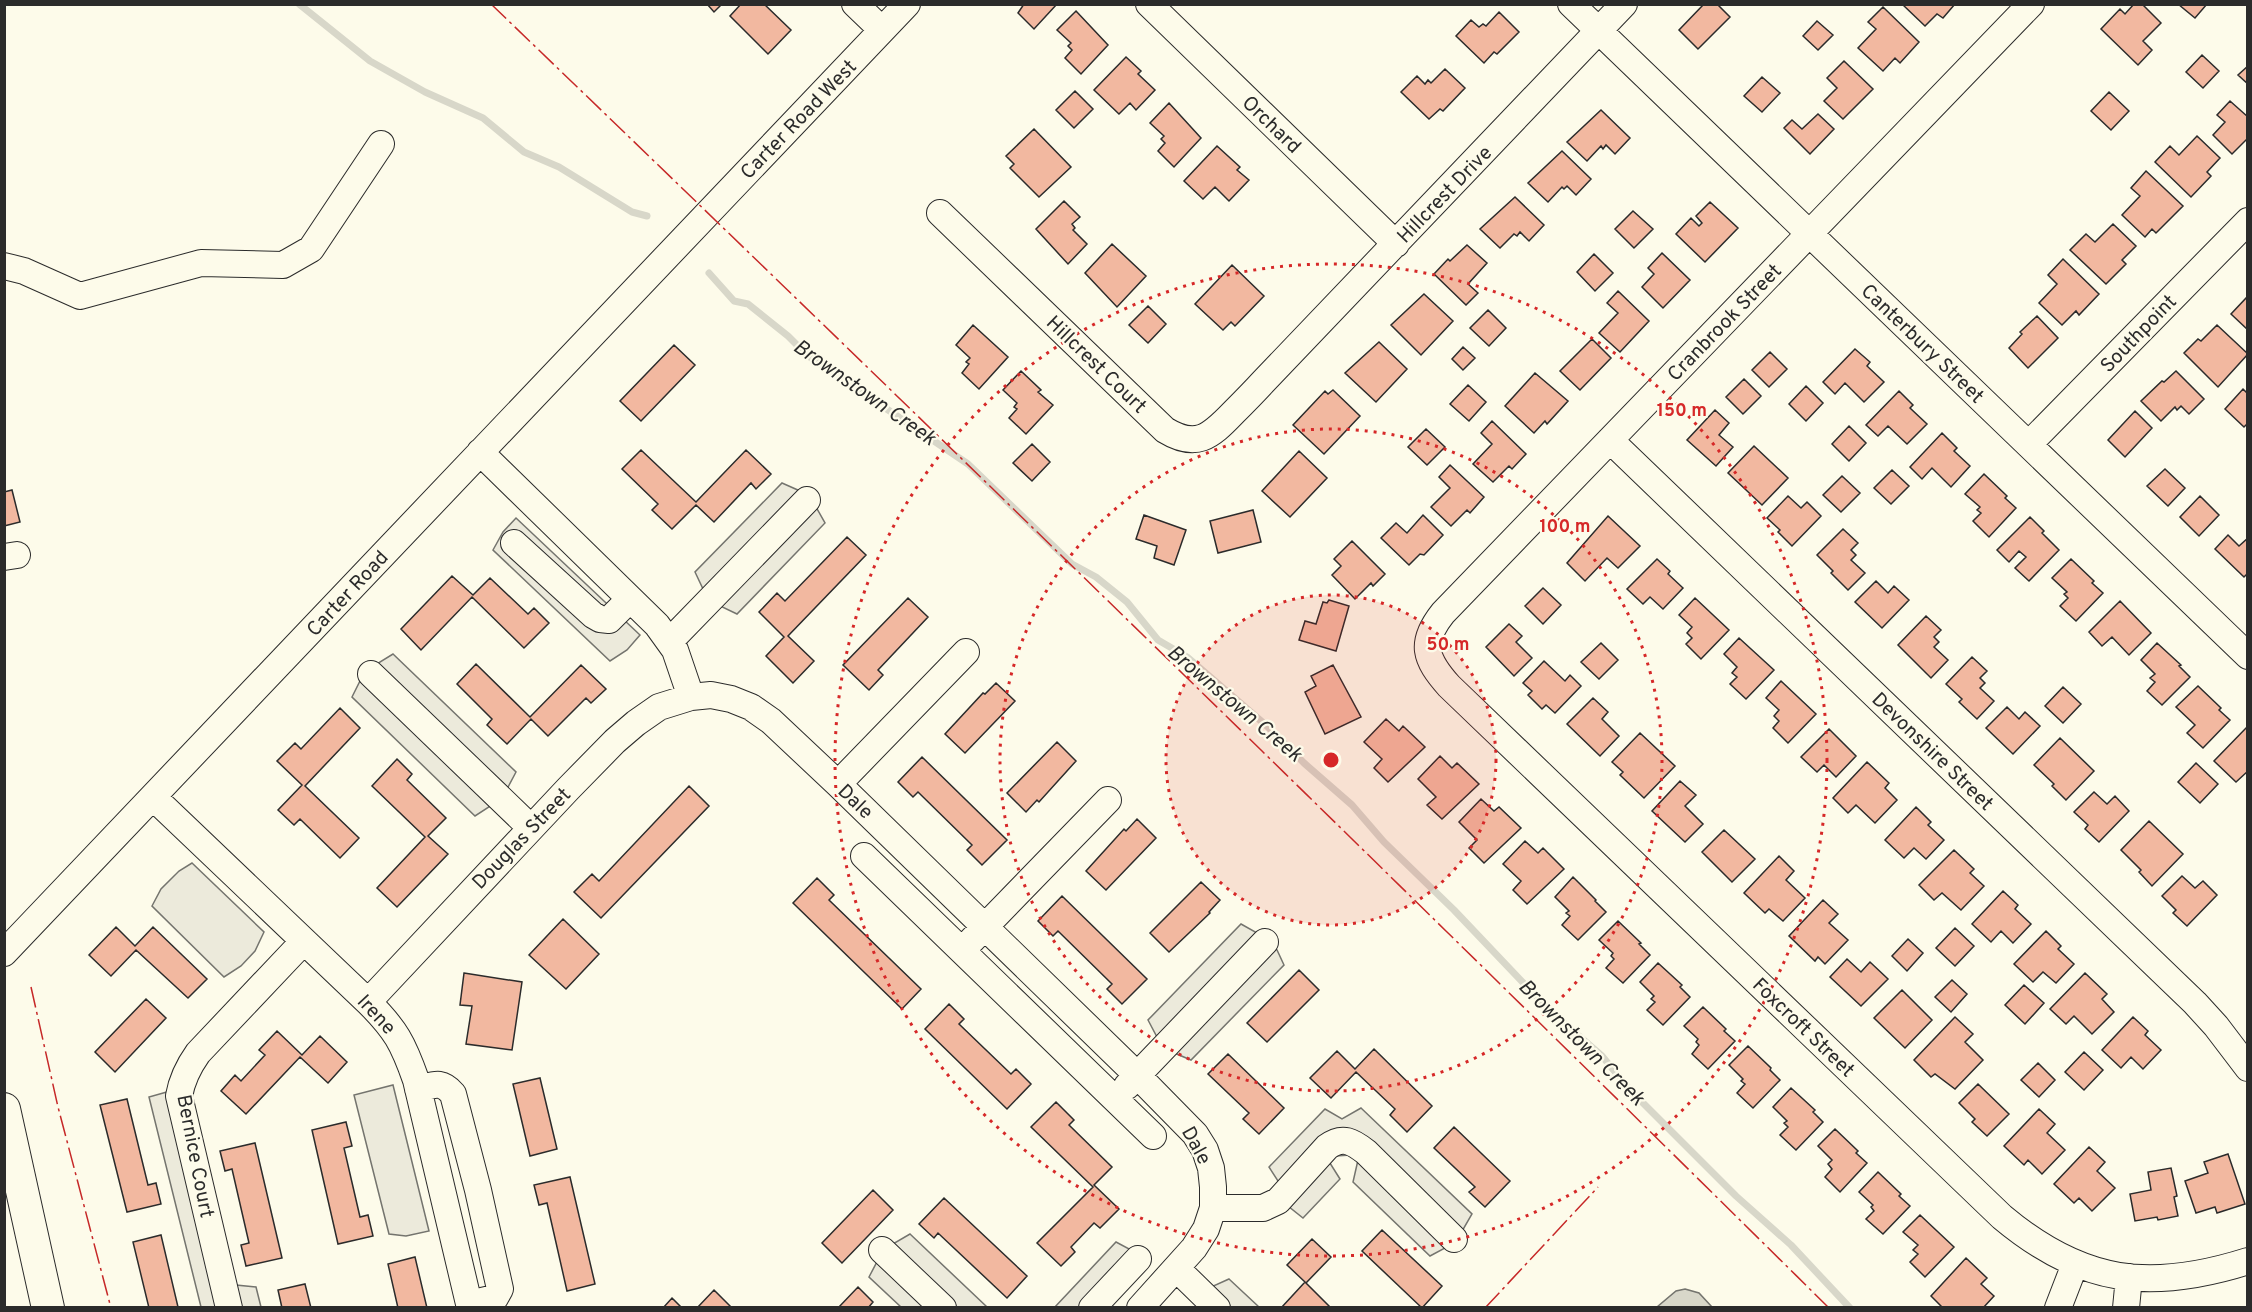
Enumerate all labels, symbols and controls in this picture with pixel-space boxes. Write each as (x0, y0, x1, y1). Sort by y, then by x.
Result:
street label: Carter Road West (736, 55, 863, 186)
street label: Orchard (1235, 91, 1306, 160)
street label: Hillcrest Drive (1392, 141, 1499, 250)
street label: Cranbrook Street (1663, 259, 1788, 388)
street label: Canterbury Street (1854, 279, 1989, 410)
street label: Southpoint (2096, 290, 2183, 379)
street label: Hillcrest Court (1040, 311, 1151, 420)
water label: Brownstown Creek (787, 334, 941, 453)
text: 150 m (1657, 400, 1707, 423)
text: 100 m (1539, 516, 1591, 539)
street label: Carter Road (302, 546, 395, 643)
text: 50 m (1426, 634, 1470, 657)
water label: Brownstown Creek (1161, 640, 1308, 769)
street label: Devonshire Street (1865, 688, 1998, 817)
centre of rings (1321, 750, 1341, 770)
street label: Dale (831, 779, 878, 826)
street label: Douglas Street (467, 783, 578, 896)
street label: Foxcroft Street (1746, 973, 1859, 1084)
water label: Brownstown Creek (1512, 974, 1650, 1112)
street label: Irene (350, 990, 401, 1041)
street label: Bernice Court (169, 1092, 219, 1220)
street label: Dale (1174, 1122, 1216, 1170)

